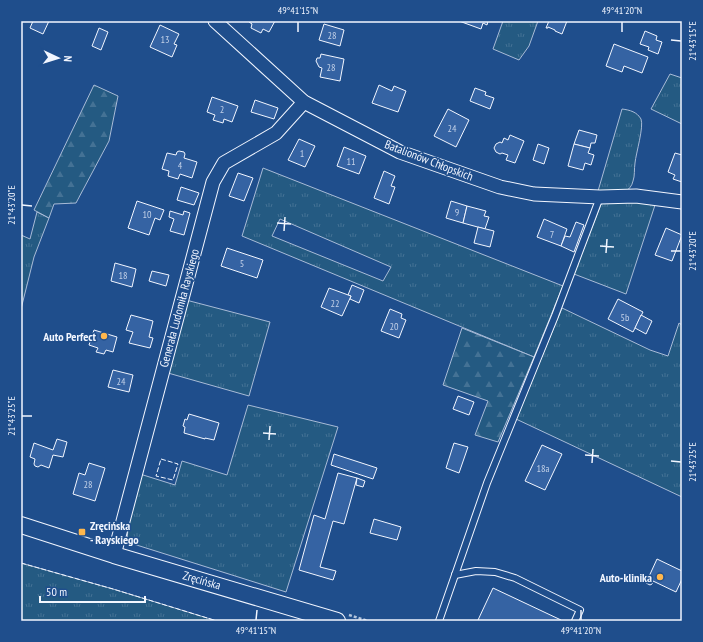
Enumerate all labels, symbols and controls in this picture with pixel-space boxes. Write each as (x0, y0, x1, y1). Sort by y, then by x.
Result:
text: 49°41'15"N (278, 4, 318, 17)
text: 49°41'20"N (602, 4, 642, 17)
text: 21°43'15"E (686, 21, 699, 61)
house number: 28 (328, 29, 337, 42)
house number: 13 (161, 33, 170, 46)
north arrow (38, 38, 78, 78)
text: N (61, 55, 75, 62)
house number: 28 (327, 61, 336, 74)
house number: 2 (220, 103, 224, 116)
house number: 24 (448, 122, 457, 135)
street label: Batalionów Chłopskich (383, 136, 475, 184)
house number: 1 (300, 147, 304, 160)
house number: 11 (347, 155, 356, 168)
house number: 4 (178, 159, 183, 172)
text: 21°43'20"E (5, 185, 18, 225)
house number: 9 (455, 206, 459, 219)
house number: 10 (143, 208, 152, 221)
house number: 7 (550, 228, 554, 241)
text: 21°43'20"E (686, 231, 699, 271)
street label: Generała Ludomiła Rayskiego (156, 247, 202, 369)
house number: 5 (240, 257, 244, 270)
house number: 18 (119, 269, 128, 282)
house number: 22 (331, 297, 340, 310)
house number: 5b (621, 311, 629, 324)
house number: 20 (390, 320, 399, 333)
place label: Auto Perfect (42, 329, 96, 344)
marker: Auto Perfect (99, 331, 109, 341)
house number: 24 (117, 375, 126, 388)
text: 21°43'25"E (5, 396, 18, 436)
text: 21°43'25"E (686, 442, 699, 482)
house number: 18a (537, 462, 550, 475)
house number: 28 (84, 478, 93, 491)
place label: Zręcińska - Rayskiego (90, 518, 139, 547)
marker: Zręcińska - Rayskiego (77, 527, 87, 537)
street label: Zręcińska (181, 567, 223, 593)
place label: Auto-klinika (599, 570, 652, 585)
marker: Auto-klinika (655, 572, 665, 582)
scale bar (40, 578, 145, 604)
text: 50 m (46, 584, 67, 599)
text: 49°41'15"N (236, 624, 276, 637)
text: 49°41'20"N (561, 624, 601, 637)

